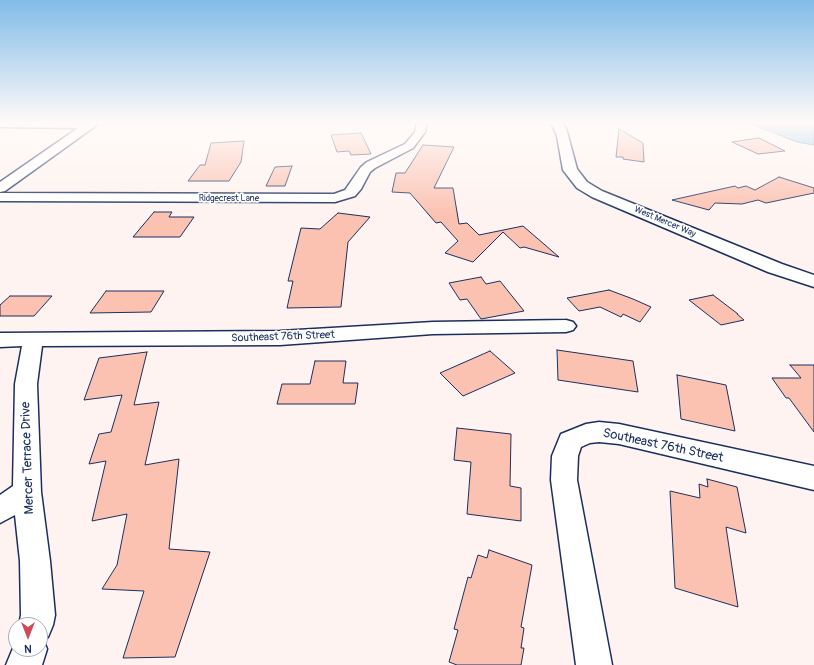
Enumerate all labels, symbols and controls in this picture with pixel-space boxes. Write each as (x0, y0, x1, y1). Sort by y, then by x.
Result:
street label: Ridgecrest Lane (199, 194, 259, 204)
street label: West Mercer Way (633, 204, 697, 240)
street label: Southeast 76th Street (231, 329, 335, 345)
street label: Mercer Terrace Drive (18, 401, 38, 515)
street label: Southeast 76th Street (601, 426, 725, 466)
north arrow (8, 617, 48, 657)
text: N (24, 642, 32, 655)

